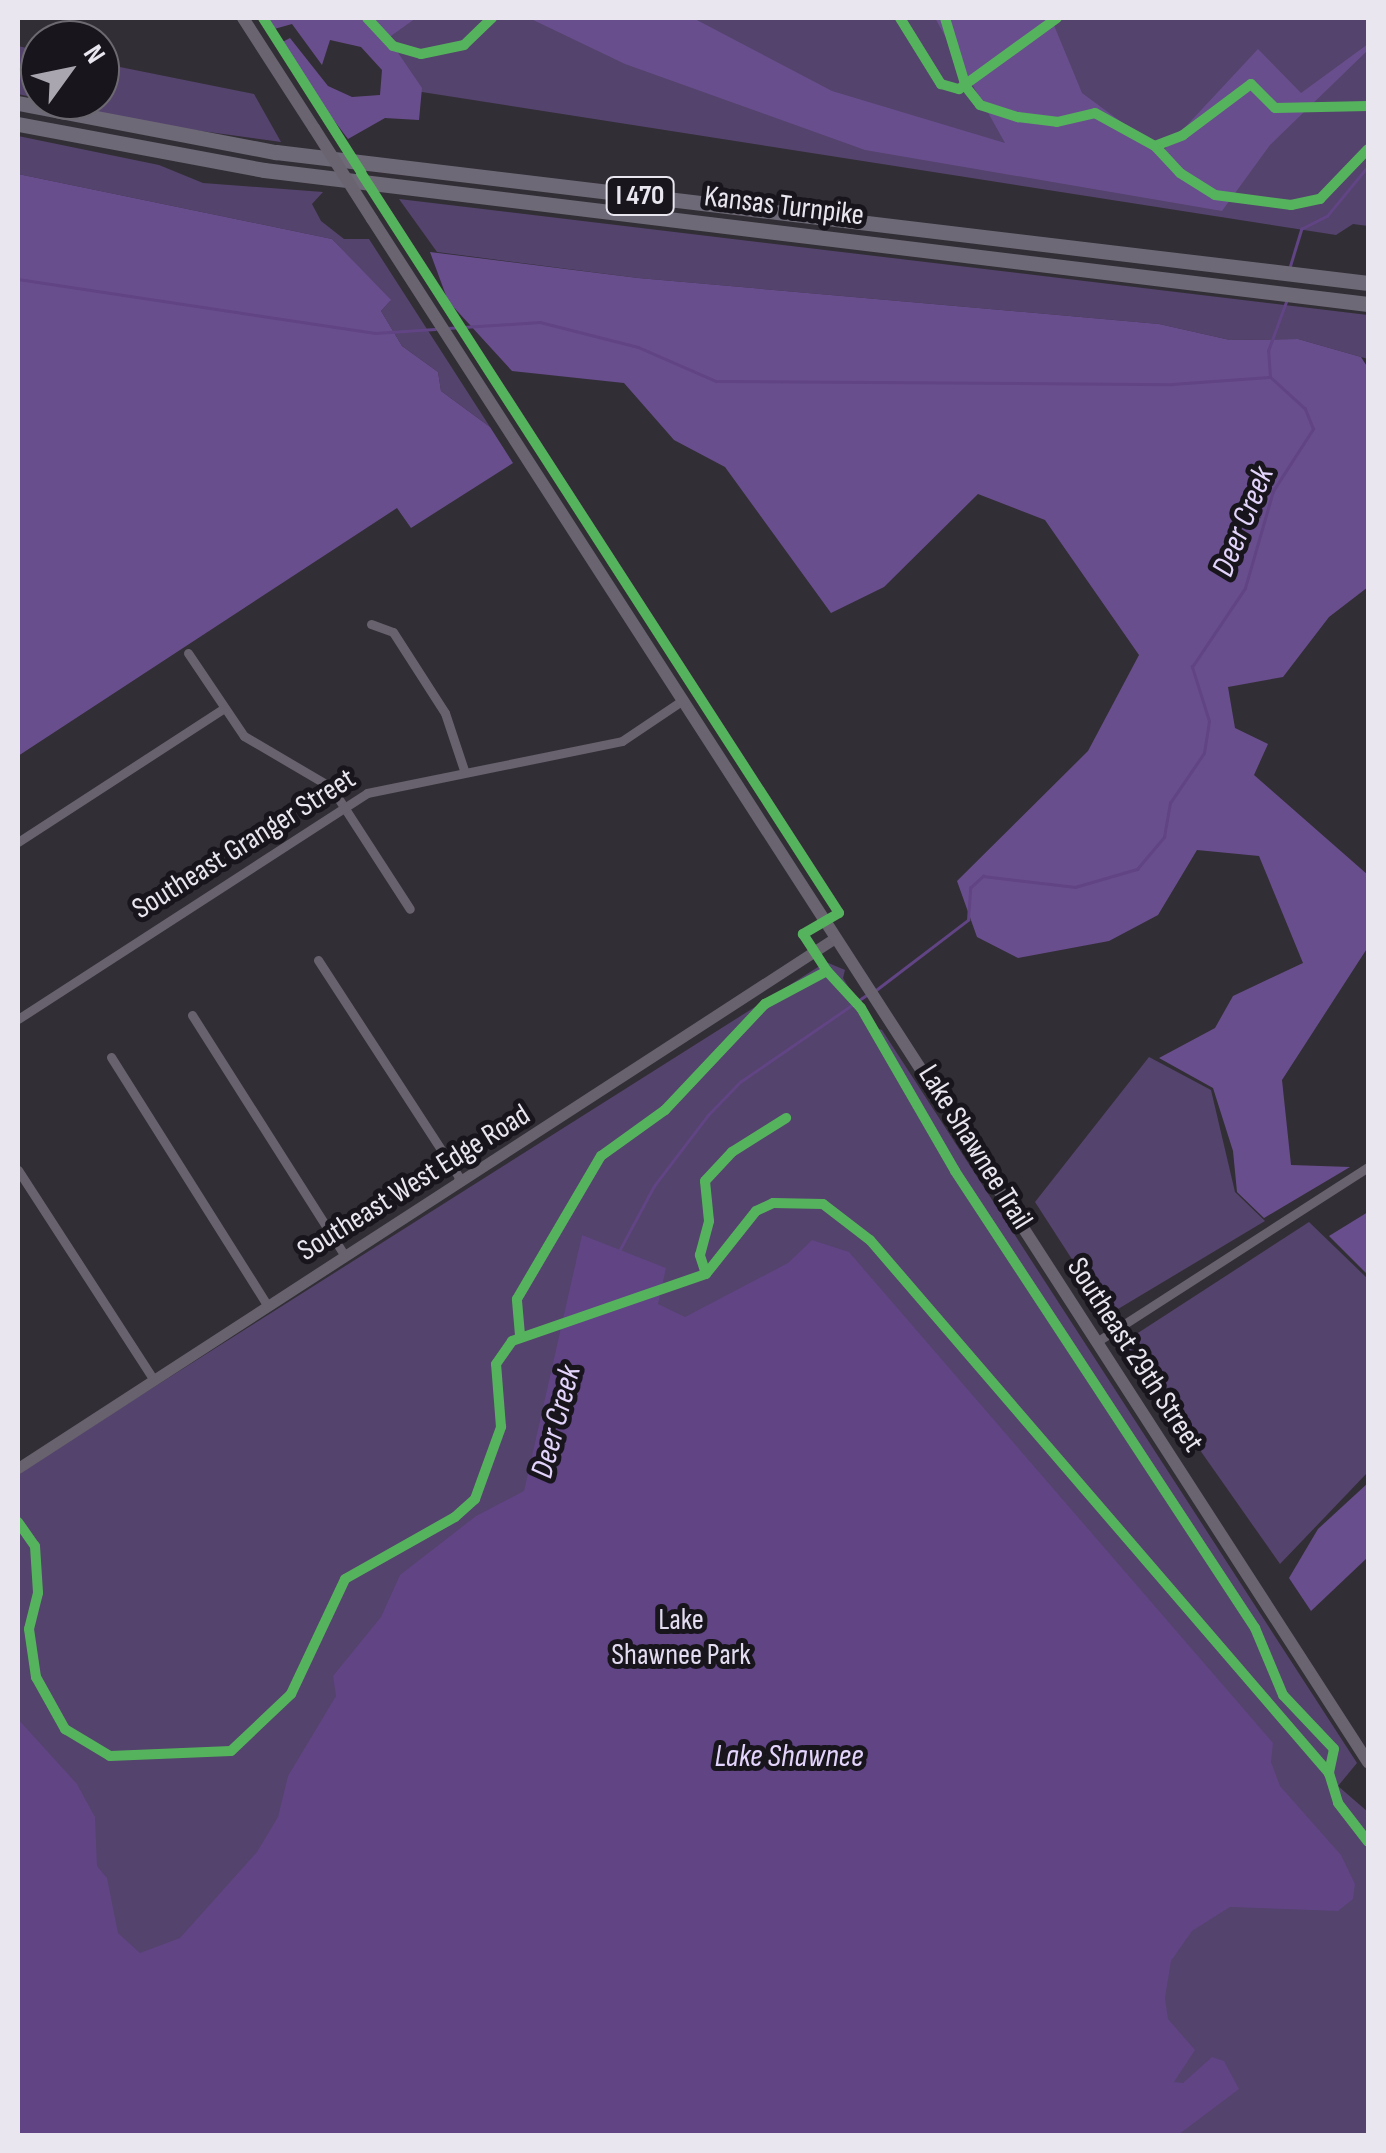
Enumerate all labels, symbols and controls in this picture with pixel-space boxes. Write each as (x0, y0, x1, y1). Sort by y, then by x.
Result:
north arrow (20, 20, 120, 120)
text: N (76, 39, 112, 70)
road number: I 470 (605, 173, 675, 219)
street label: Kansas Turnpike (702, 178, 866, 234)
water label: Deer Creek (1205, 462, 1283, 582)
street label: Southeast Granger Street (126, 761, 362, 927)
street label: Lake Shawnee Trail (910, 1058, 1040, 1236)
street label: Southeast West Edge Road (291, 1097, 537, 1269)
street label: Southeast 29th Street (1059, 1251, 1211, 1459)
water label: Deer Creek (524, 1362, 590, 1482)
park label: Lake Shawnee Park (611, 1602, 751, 1672)
water label: Lake Shawnee (714, 1738, 864, 1776)

